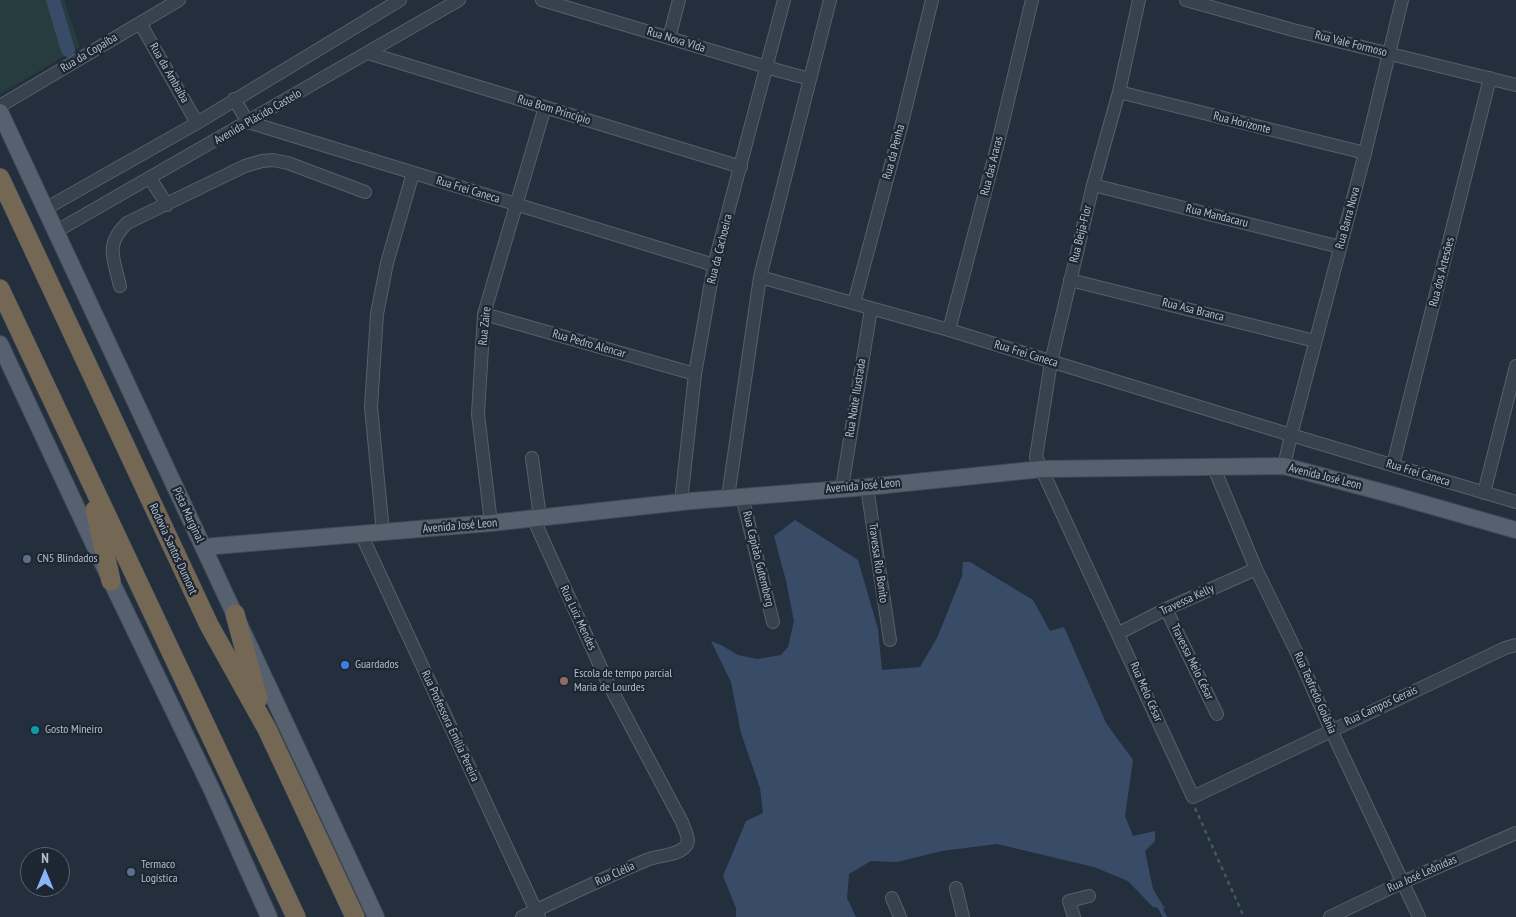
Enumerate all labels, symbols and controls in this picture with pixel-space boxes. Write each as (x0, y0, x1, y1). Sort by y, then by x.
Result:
street label: Rua Nova VIda (645, 24, 707, 56)
street label: Rua Vale Formoso (1313, 28, 1389, 60)
street label: Rua da Copaíba (58, 30, 120, 76)
street label: Rua da Ambaíba (146, 40, 192, 106)
street label: Avenida Plácido Castelo (212, 86, 304, 148)
street label: Rua Bom Princípio (516, 92, 592, 128)
street label: Rua Horizonte (1212, 109, 1272, 137)
street label: Rua da Penha (880, 123, 908, 181)
street label: Rua das Araras (978, 135, 1006, 197)
street label: Rua Frei Caneca (434, 173, 502, 207)
street label: Rua Barra Nova (1333, 185, 1363, 251)
street label: Rua Mandacaru (1184, 201, 1250, 231)
street label: Rua Beija-Flor (1067, 204, 1095, 264)
street label: Rua da Cachoeira (704, 213, 736, 285)
street label: Rua dos Artesões (1426, 236, 1458, 308)
street label: Rua Asa Branca (1160, 295, 1226, 325)
street label: Rua Zaire (476, 306, 494, 346)
street label: Rua Pedro Alencar (551, 327, 627, 361)
street label: Rua Frei Caneca (992, 337, 1060, 371)
street label: Rua Noite Ilustrada (843, 358, 869, 438)
street label: Rua Frei Caneca (1384, 456, 1452, 490)
street label: Avenida José Leon (1287, 461, 1363, 493)
street label: Avenida José Leon (825, 476, 901, 496)
street label: Pista Marginal (169, 485, 207, 545)
street label: Rodovia Santos Dumont (146, 501, 200, 597)
street label: Rua Capitão Gutemberg (739, 510, 777, 608)
street label: Avenida José Leon (422, 516, 498, 536)
street label: Travessa Rio Bonito (865, 522, 891, 604)
place label: CN5 Blindados (37, 552, 98, 566)
marker: CN5 Blindados (21, 553, 33, 565)
street label: Travessa Kelly (1158, 581, 1216, 619)
street label: Rua Luiz Mendes (557, 583, 599, 653)
street label: Travessa Melo César (1167, 622, 1217, 702)
street label: Rua Teofredo Goiânia (1291, 650, 1339, 736)
place label: Guardados (355, 658, 399, 672)
marker: Guardados (339, 659, 351, 671)
street label: Rua Melo César (1126, 660, 1166, 724)
place label: Escola de tempo parcial Maria de Lourdes (574, 667, 672, 695)
street label: Rua Professora Emília Pereira (418, 668, 482, 784)
marker: Escola de tempo parcial Maria de Lourdes (558, 675, 570, 687)
street label: Rua Campos Gerais (1342, 683, 1420, 729)
place label: Gosto Mineiro (45, 723, 103, 737)
marker: Gosto Mineiro (29, 724, 41, 736)
north arrow (20, 847, 70, 897)
text: N (41, 849, 49, 867)
street label: Rua José Leônidas (1385, 852, 1459, 896)
place label: Termaco Logística (141, 858, 177, 886)
street label: Rua Clélia (593, 859, 637, 889)
marker: Termaco Logística (125, 866, 137, 878)

